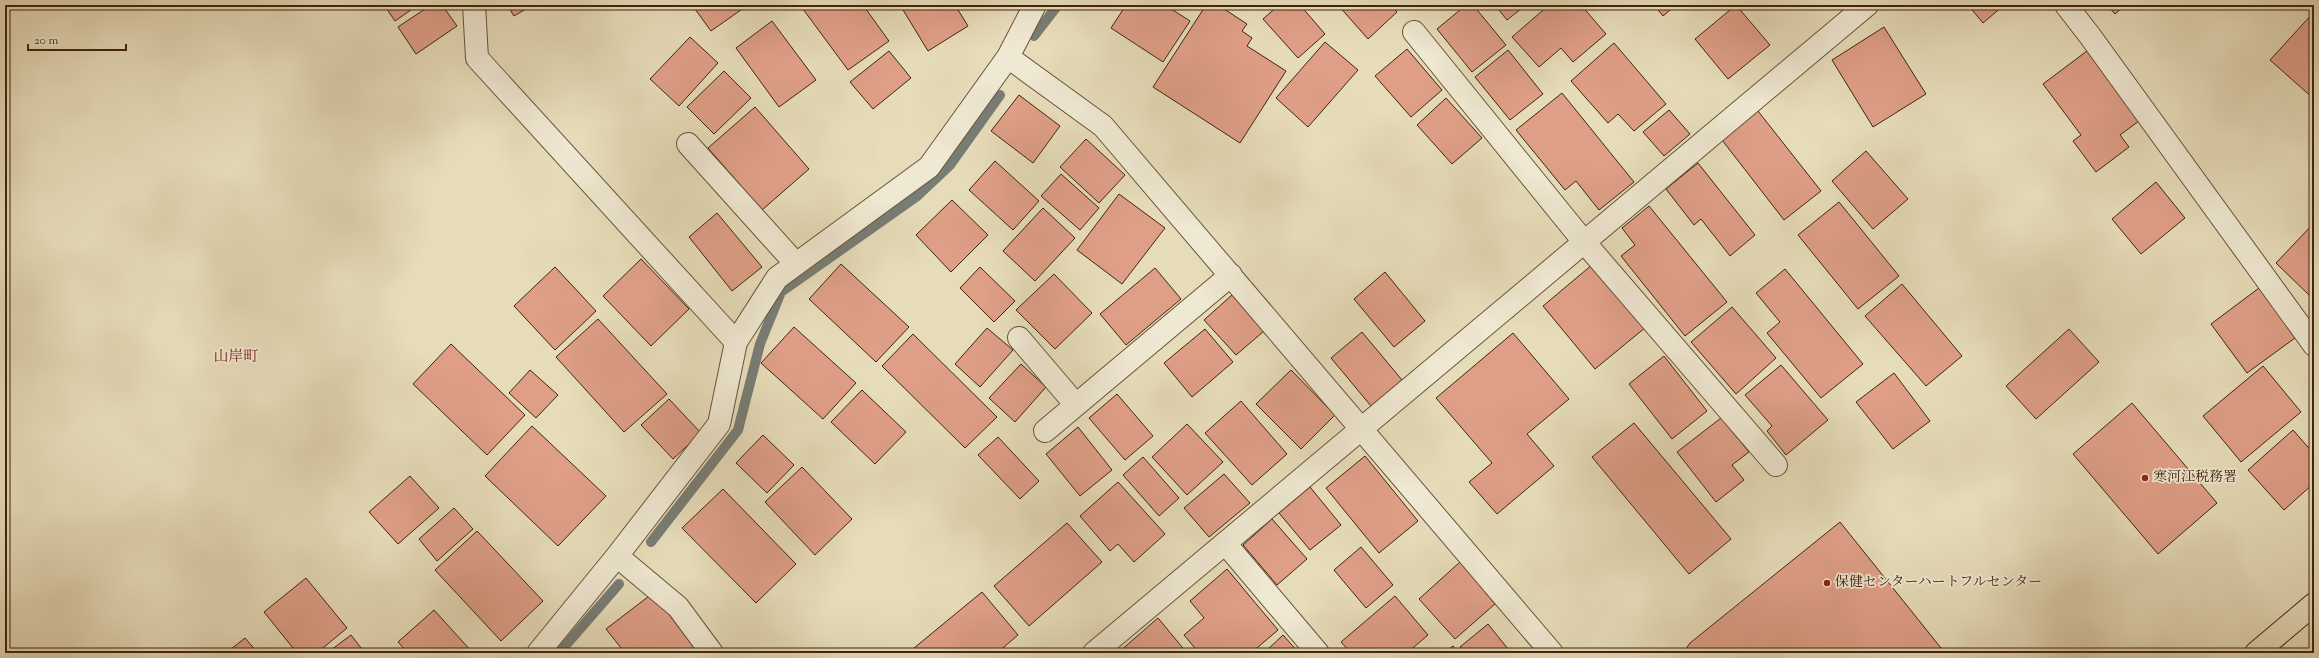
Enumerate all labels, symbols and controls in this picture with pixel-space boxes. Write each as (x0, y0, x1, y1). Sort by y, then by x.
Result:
scale bar (28, 26, 126, 52)
text: 20 m (34, 32, 59, 50)
district label: 山岸町 (213, 347, 259, 368)
place label: 寒河江税務署 (2153, 468, 2237, 488)
marker: 寒河江税務署 (2140, 473, 2150, 483)
place label: 保健センターハートフルセンター (1835, 573, 2042, 593)
marker: 保健センターハートフルセンター (1822, 578, 1832, 588)

